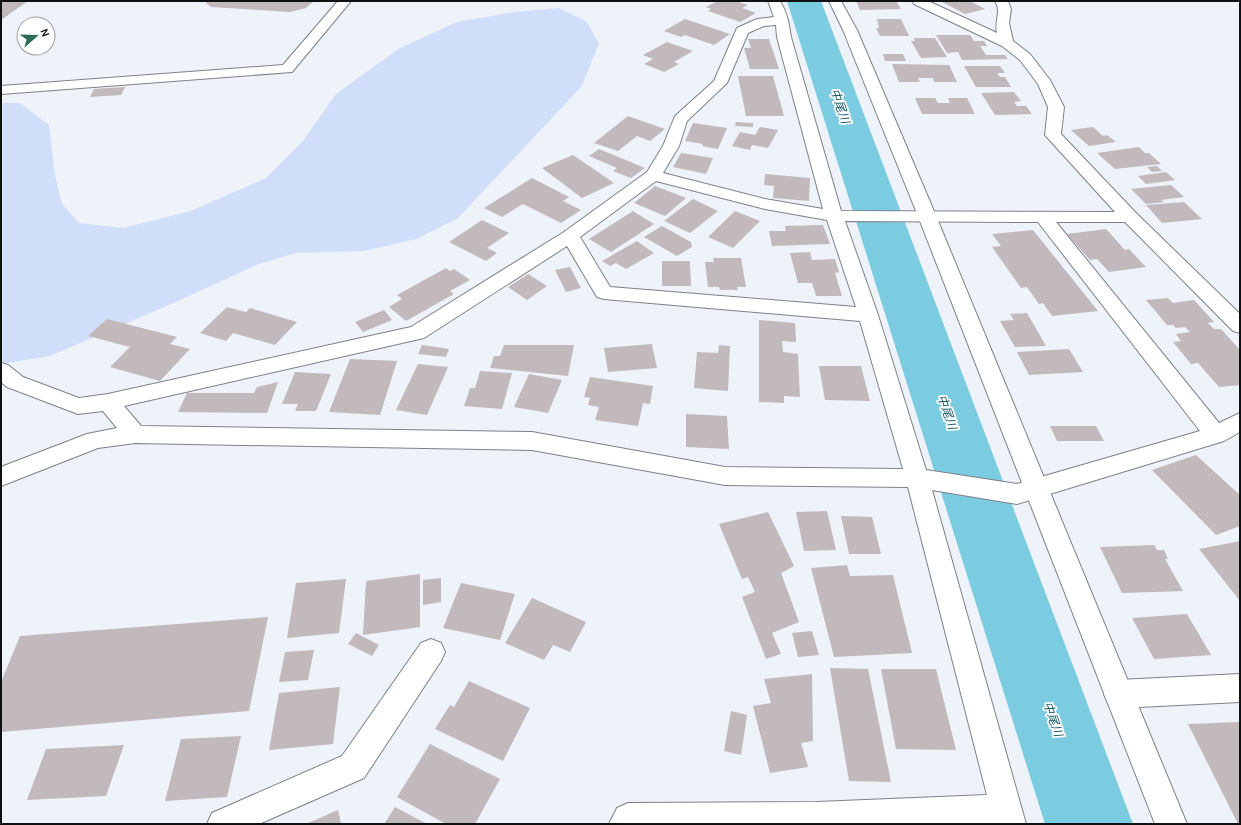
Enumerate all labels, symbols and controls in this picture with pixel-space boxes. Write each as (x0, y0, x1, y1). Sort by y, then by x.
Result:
north arrow (16, 16, 56, 56)
text: N (37, 27, 52, 39)
water label: 中尾川 (828, 87, 853, 127)
water label: 中尾川 (935, 393, 960, 433)
water label: 中尾川 (1041, 700, 1066, 740)

